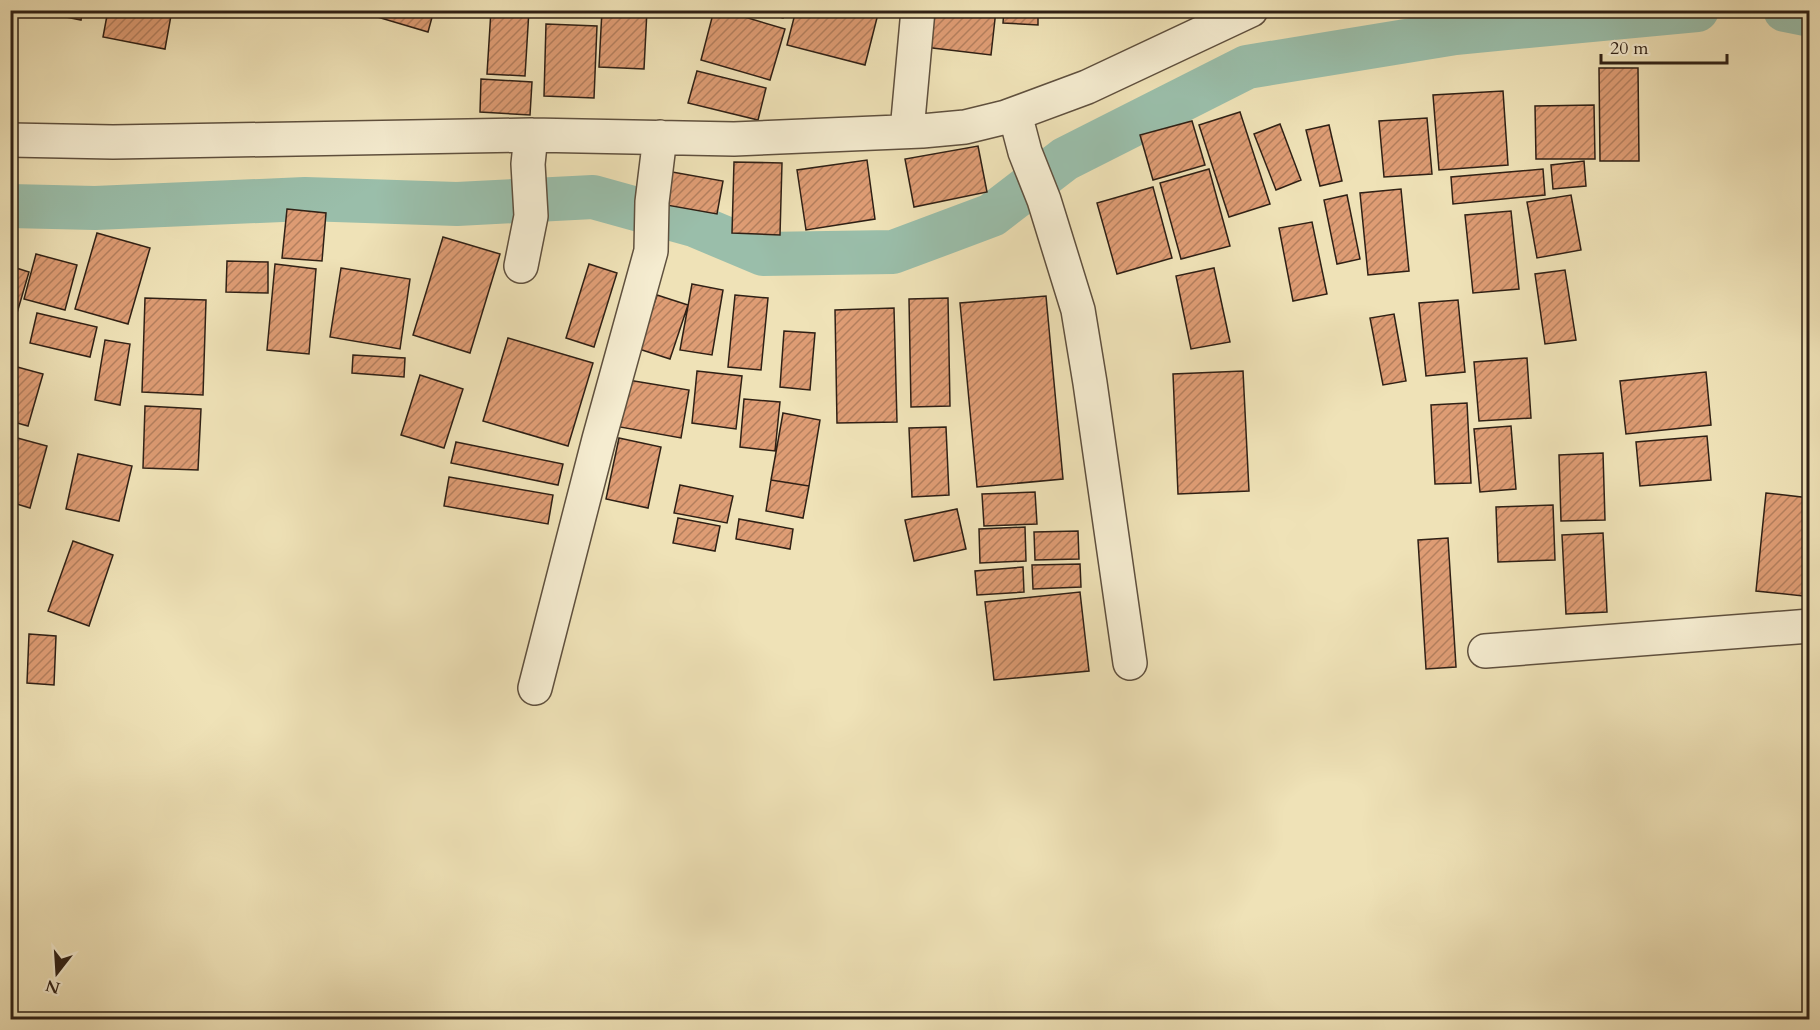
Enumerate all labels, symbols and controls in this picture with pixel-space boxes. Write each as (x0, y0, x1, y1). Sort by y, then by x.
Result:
scale bar (1601, 27, 1727, 65)
text: 20 m (1610, 36, 1649, 61)
north arrow (27, 943, 87, 1003)
text: N (43, 974, 63, 999)

